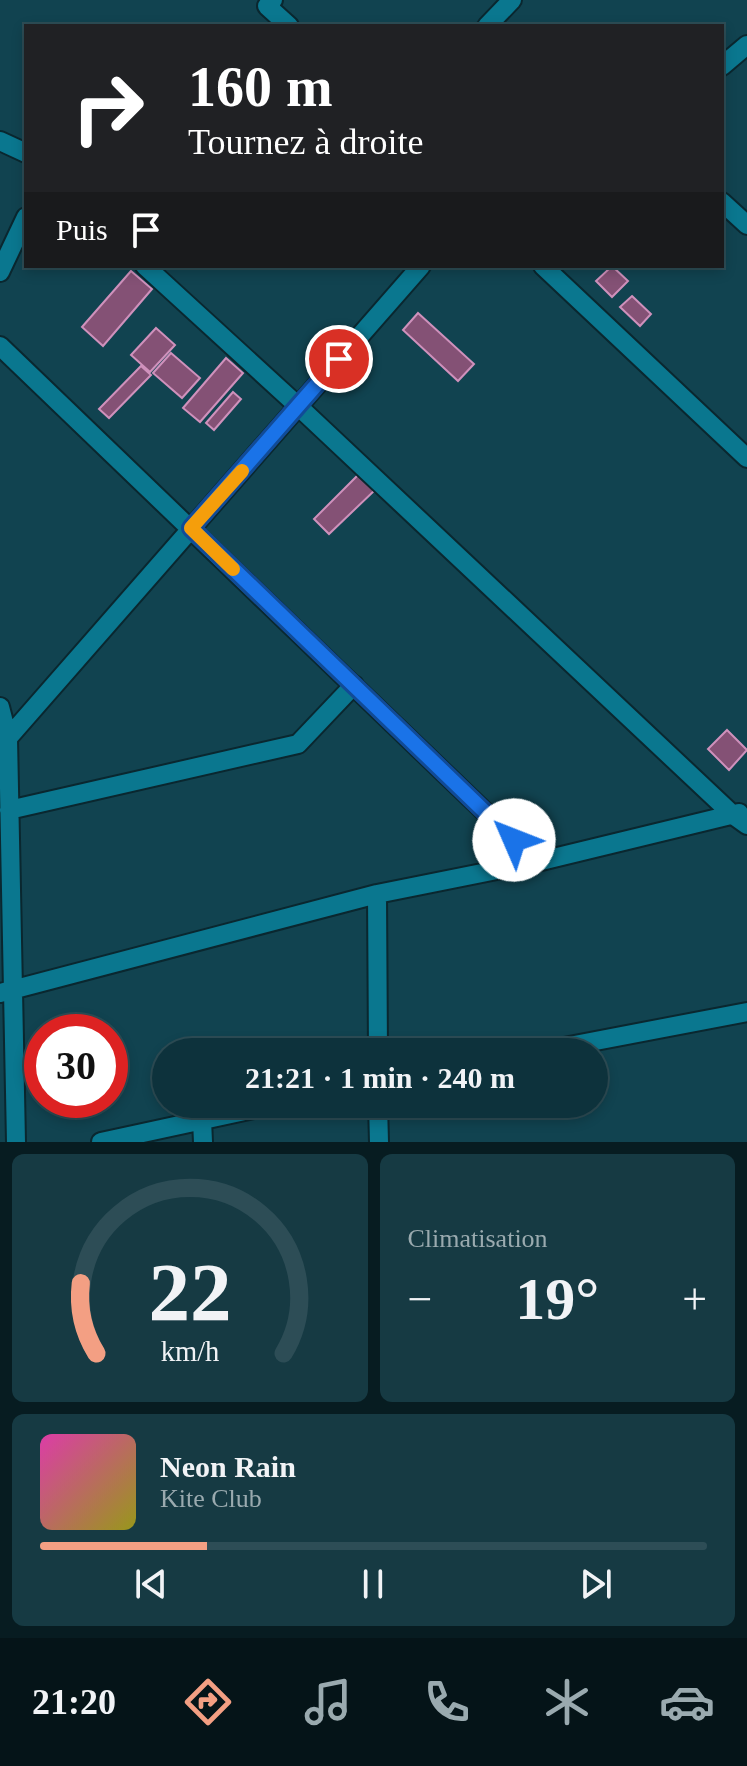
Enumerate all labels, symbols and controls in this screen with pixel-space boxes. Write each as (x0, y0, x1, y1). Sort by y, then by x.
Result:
icon: right (56, 56, 160, 160)
text: 160 m (188, 56, 333, 118)
text: Tournez à droite (188, 122, 423, 162)
icon: arrive (124, 208, 168, 252)
text: Puis (56, 213, 108, 246)
pin (305, 325, 373, 393)
icon: arrive (317, 337, 361, 381)
position arrow (472, 798, 556, 882)
speed limit sign: 30 (24, 1014, 128, 1118)
text: 21:21 · 1 min · 240 m (245, 1061, 515, 1094)
text: Climatisation (408, 1224, 548, 1253)
text: 22 (148, 1246, 231, 1338)
text: 19° (515, 1266, 599, 1332)
text: − (408, 1275, 432, 1324)
text: + (682, 1275, 707, 1324)
text: km/h (160, 1336, 219, 1367)
text: Neon Rain (160, 1450, 296, 1483)
text: Kite Club (160, 1484, 262, 1513)
icon: previous (129, 1562, 173, 1606)
icon: pause (351, 1562, 395, 1606)
icon: next (574, 1562, 618, 1606)
icon: directions (180, 1674, 236, 1730)
icon: music (300, 1674, 356, 1730)
icon: phone (419, 1674, 475, 1730)
icon: climate (539, 1674, 595, 1730)
icon: car (659, 1674, 715, 1730)
text: 21:20 (32, 1682, 116, 1722)

